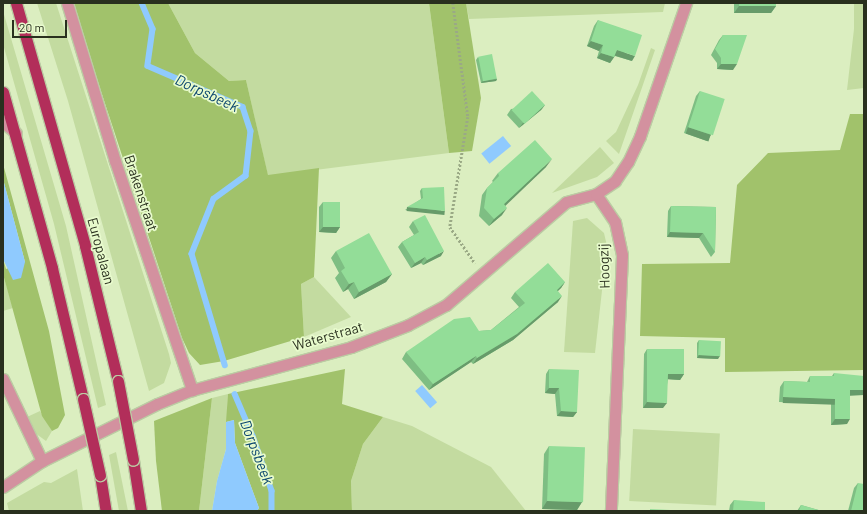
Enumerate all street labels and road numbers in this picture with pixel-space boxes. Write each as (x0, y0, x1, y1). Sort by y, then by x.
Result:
street label: Brakenstraat (121, 153, 161, 233)
street label: Europalaan (84, 216, 118, 286)
street label: Hoogzij (595, 243, 613, 289)
street label: Waterstraat (291, 318, 365, 354)

